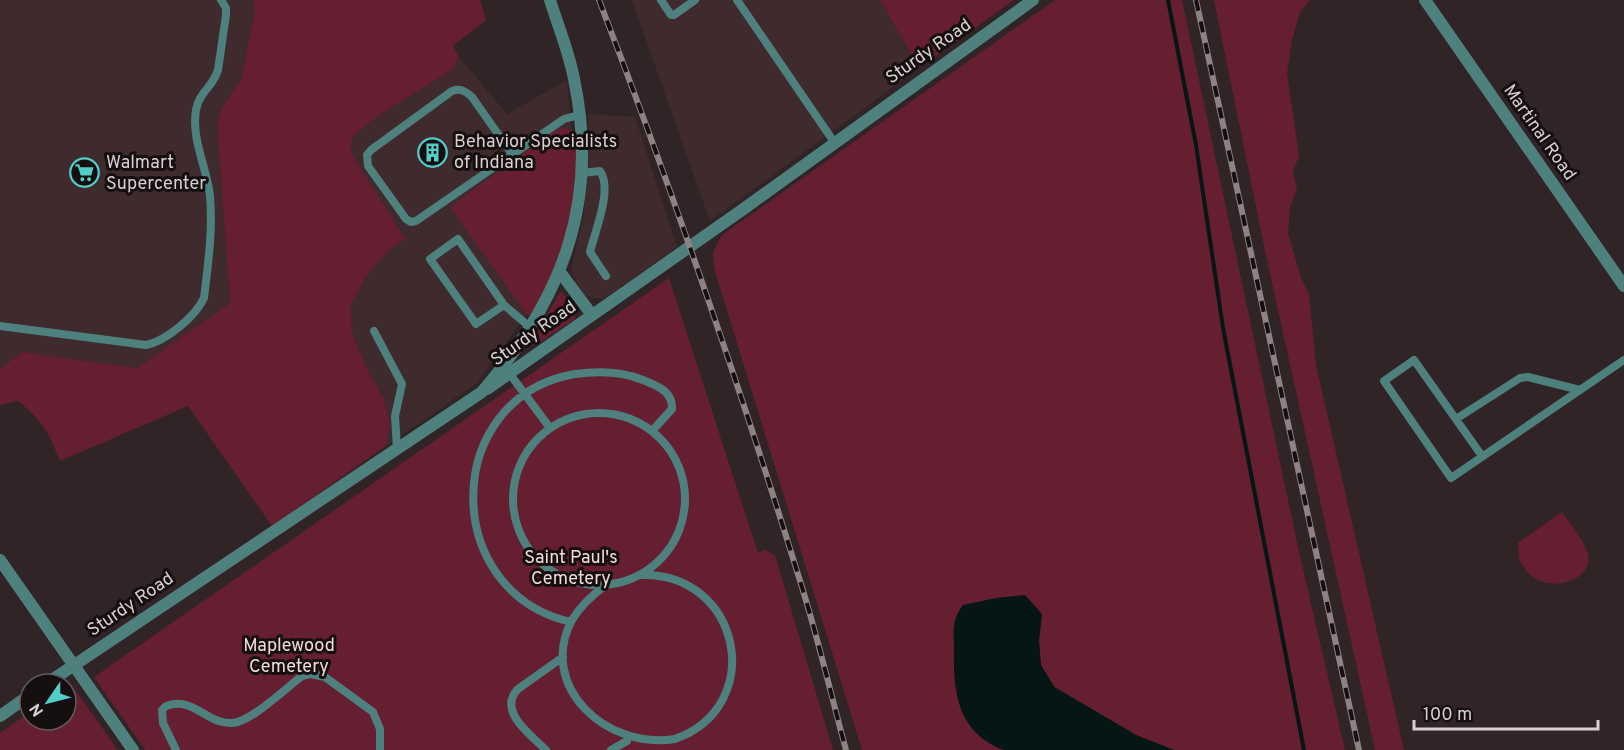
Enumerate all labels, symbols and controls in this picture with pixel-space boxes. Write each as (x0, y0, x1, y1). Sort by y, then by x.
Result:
street label: Sturdy Road (882, 14, 976, 90)
street label: Martinal Road (1497, 80, 1581, 186)
place label: Behavior Specialists of Indiana (454, 131, 617, 175)
building icon: Behavior Specialists of Indiana (417, 136, 449, 168)
place label: Walmart Supercenter (106, 152, 206, 196)
supermarket icon: Walmart Supercenter (69, 157, 101, 189)
street label: Sturdy Road (487, 296, 581, 372)
park label: Saint Paul's Cemetery (524, 547, 618, 591)
street label: Sturdy Road (83, 568, 179, 642)
park label: Maplewood Cemetery (243, 635, 335, 679)
north arrow (18, 672, 78, 732)
scale bar (1414, 693, 1598, 731)
text: N (26, 699, 49, 720)
text: 100 m (1423, 704, 1472, 727)

